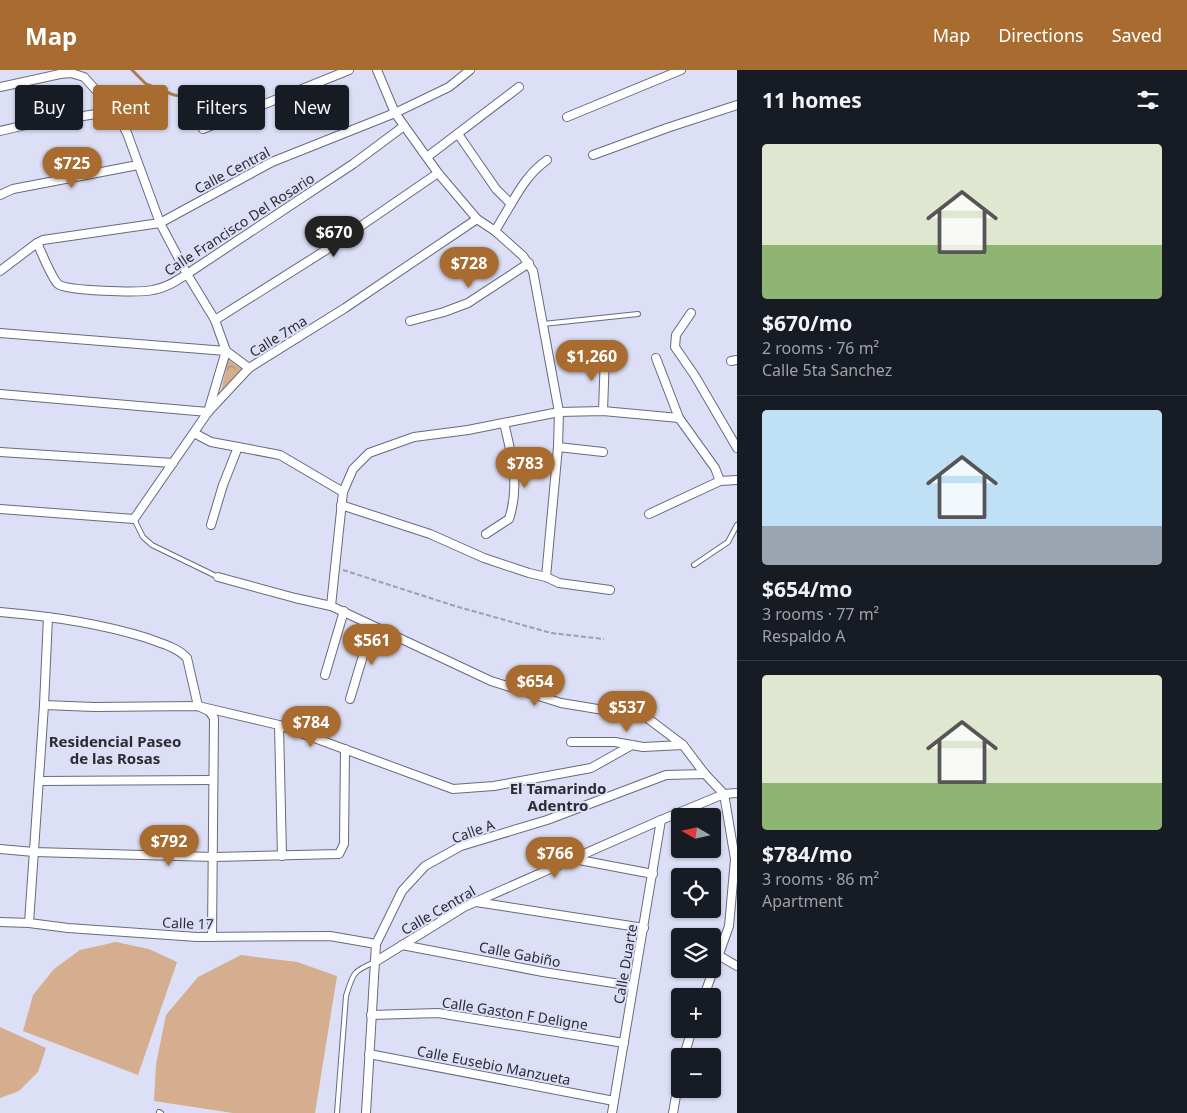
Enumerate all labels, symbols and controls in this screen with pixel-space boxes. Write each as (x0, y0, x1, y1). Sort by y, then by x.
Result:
text: Map (25, 19, 77, 52)
text: Map (933, 23, 970, 47)
text: Directions (998, 23, 1084, 47)
text: Saved (1112, 23, 1162, 47)
chip: Buy (15, 85, 83, 130)
chip: Rent (93, 85, 168, 130)
chip: Filters (178, 85, 265, 130)
chip: New (275, 85, 349, 130)
text: 11 homes (762, 86, 862, 114)
icon: filters (1134, 86, 1162, 114)
street label: Calle Central (191, 142, 273, 198)
pin: $725 (42, 146, 102, 189)
text: $725 (54, 152, 90, 174)
street label: Calle Francisco Del Rosario (160, 168, 318, 280)
icon: home (917, 177, 1007, 267)
pin: $670 (304, 216, 364, 258)
text: $670 (316, 221, 352, 243)
pin: $728 (439, 246, 499, 289)
text: $728 (451, 252, 487, 274)
text: $670/mo (762, 309, 852, 337)
street label: Calle 7ma (246, 311, 310, 361)
text: 2 rooms · 76 m² (762, 337, 879, 359)
pin: $1,260 (551, 340, 633, 382)
text: $1,260 (567, 345, 617, 367)
text: Calle 5ta Sanchez (762, 359, 892, 381)
icon: home (917, 442, 1007, 532)
pin: $783 (495, 446, 555, 489)
text: $783 (507, 452, 543, 474)
text: $654/mo (762, 575, 852, 603)
text: 3 rooms · 77 m² (762, 603, 879, 625)
pin: $561 (342, 624, 402, 666)
text: Respaldo A (762, 625, 846, 647)
text: $561 (354, 629, 390, 651)
pin: $654 (505, 664, 565, 707)
text: $654 (517, 670, 553, 692)
pin: $537 (597, 690, 657, 733)
text: $537 (609, 696, 645, 718)
pin: $784 (281, 706, 341, 748)
icon: home (917, 707, 1007, 797)
text: $784 (293, 711, 329, 733)
district label: Residencial Paseo de las Rosas (49, 731, 181, 768)
district label: El Tamarindo Adentro (510, 778, 606, 815)
north arrow (671, 808, 721, 858)
map controls (671, 808, 721, 1098)
street label: Calle A (449, 814, 497, 848)
pin: $792 (139, 824, 199, 867)
text: $792 (151, 830, 187, 852)
pin: $766 (525, 836, 585, 879)
text: $784/mo (762, 840, 852, 868)
text: $766 (537, 842, 573, 864)
button: locate (671, 868, 721, 918)
text: 3 rooms · 86 m² (762, 868, 879, 890)
street label: Calle Central (397, 881, 479, 939)
text: Apartment (762, 890, 843, 912)
street label: Calle 17 (162, 913, 214, 933)
street label: Calle Duarte (609, 922, 641, 1005)
button: layers (671, 928, 721, 978)
street label: Calle Gabiño (478, 937, 562, 971)
button: + (671, 988, 721, 1038)
street label: Calle Gaston F Deligne (441, 992, 589, 1034)
street label: Calle Eusebio Manzueta (416, 1041, 572, 1089)
button: − (671, 1048, 721, 1098)

